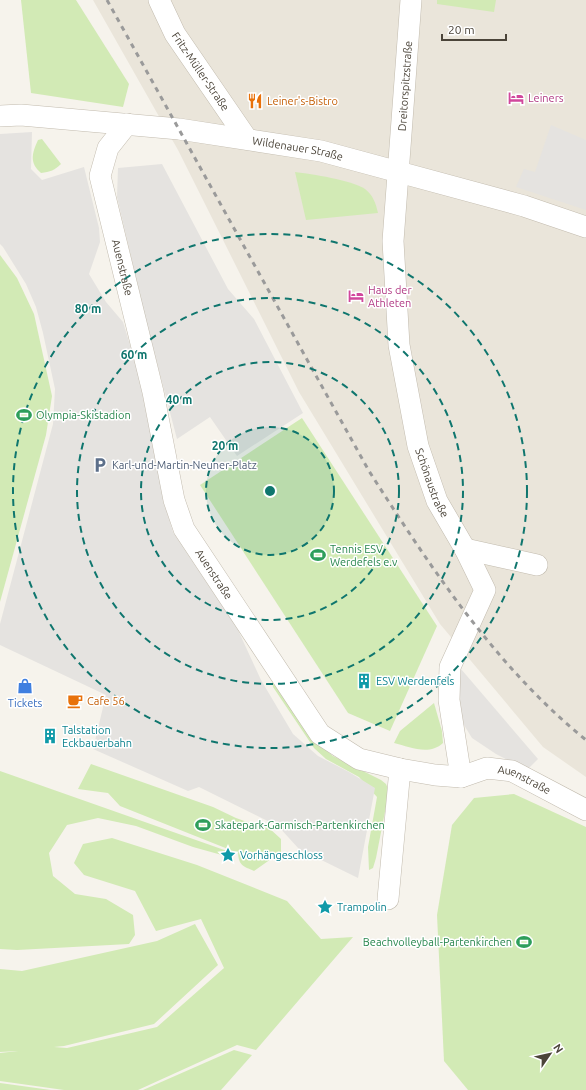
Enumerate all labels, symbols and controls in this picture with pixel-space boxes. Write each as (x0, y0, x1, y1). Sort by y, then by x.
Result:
scale bar (442, 16, 506, 42)
text: 20 m (448, 23, 475, 36)
street label: Fritz-Müller-Straße (170, 30, 232, 113)
street label: Dreitorspitzstraße (396, 40, 414, 132)
hotel icon: Leiners (507, 89, 525, 107)
restaurant icon: Leiner's-Bistro (246, 92, 264, 110)
place label: Leiners (528, 92, 564, 104)
place label: Leiner's-Bistro (267, 95, 338, 107)
street label: Wildenauer Straße (251, 134, 345, 163)
street label: Auenstraße (110, 238, 135, 297)
place label: Haus der Athleten (368, 284, 412, 309)
hotel icon: Haus der Athleten (347, 287, 365, 305)
text: 80 m (75, 302, 101, 315)
text: 60 m (121, 348, 147, 361)
text: 40 m (166, 393, 192, 406)
sports icon: Olympia-Skistadion (15, 406, 33, 424)
place label: Olympia-Skistadion (36, 409, 131, 421)
text: 20 m (212, 439, 238, 452)
street label: Schönaustraße (413, 447, 451, 520)
parking icon: Karl-und-Martin-Neuner-Platz (91, 456, 109, 474)
place label: Karl-und-Martin-Neuner-Platz (112, 459, 257, 471)
centre of rings (263, 484, 277, 498)
place label: Tennis ESV Werdefels e.v (330, 543, 398, 568)
sports icon: Tennis ESV Werdefels e.v (309, 546, 327, 564)
street label: Auenstraße (193, 547, 235, 601)
building icon: ESV Werdenfels (355, 672, 373, 690)
place label: ESV Werdenfels (376, 675, 455, 687)
shop icon: Tickets (16, 677, 34, 695)
cafe icon: Cafe 56 (66, 692, 84, 710)
place label: Cafe 56 (87, 695, 125, 707)
place label: Tickets (8, 697, 43, 709)
place label: Talstation Eckbauerbahn (62, 724, 132, 749)
building icon: Talstation Eckbauerbahn (41, 727, 59, 745)
street label: Auenstraße (497, 763, 553, 796)
sports icon: Skatepark-Garmisch-Partenkirchen (194, 816, 212, 834)
place label: Skatepark-Garmisch-Partenkirchen (215, 819, 385, 831)
place icon: Vorhängeschloss (219, 846, 237, 864)
place label: Vorhängeschloss (240, 849, 323, 861)
place icon: Trampolin (316, 898, 334, 916)
place label: Trampolin (337, 901, 387, 913)
sports icon: Beachvolleyball-Partenkirchen (515, 933, 533, 951)
place label: Beachvolleyball-Partenkirchen (363, 936, 512, 948)
north arrow (530, 1034, 570, 1074)
text: N (551, 1042, 566, 1055)

